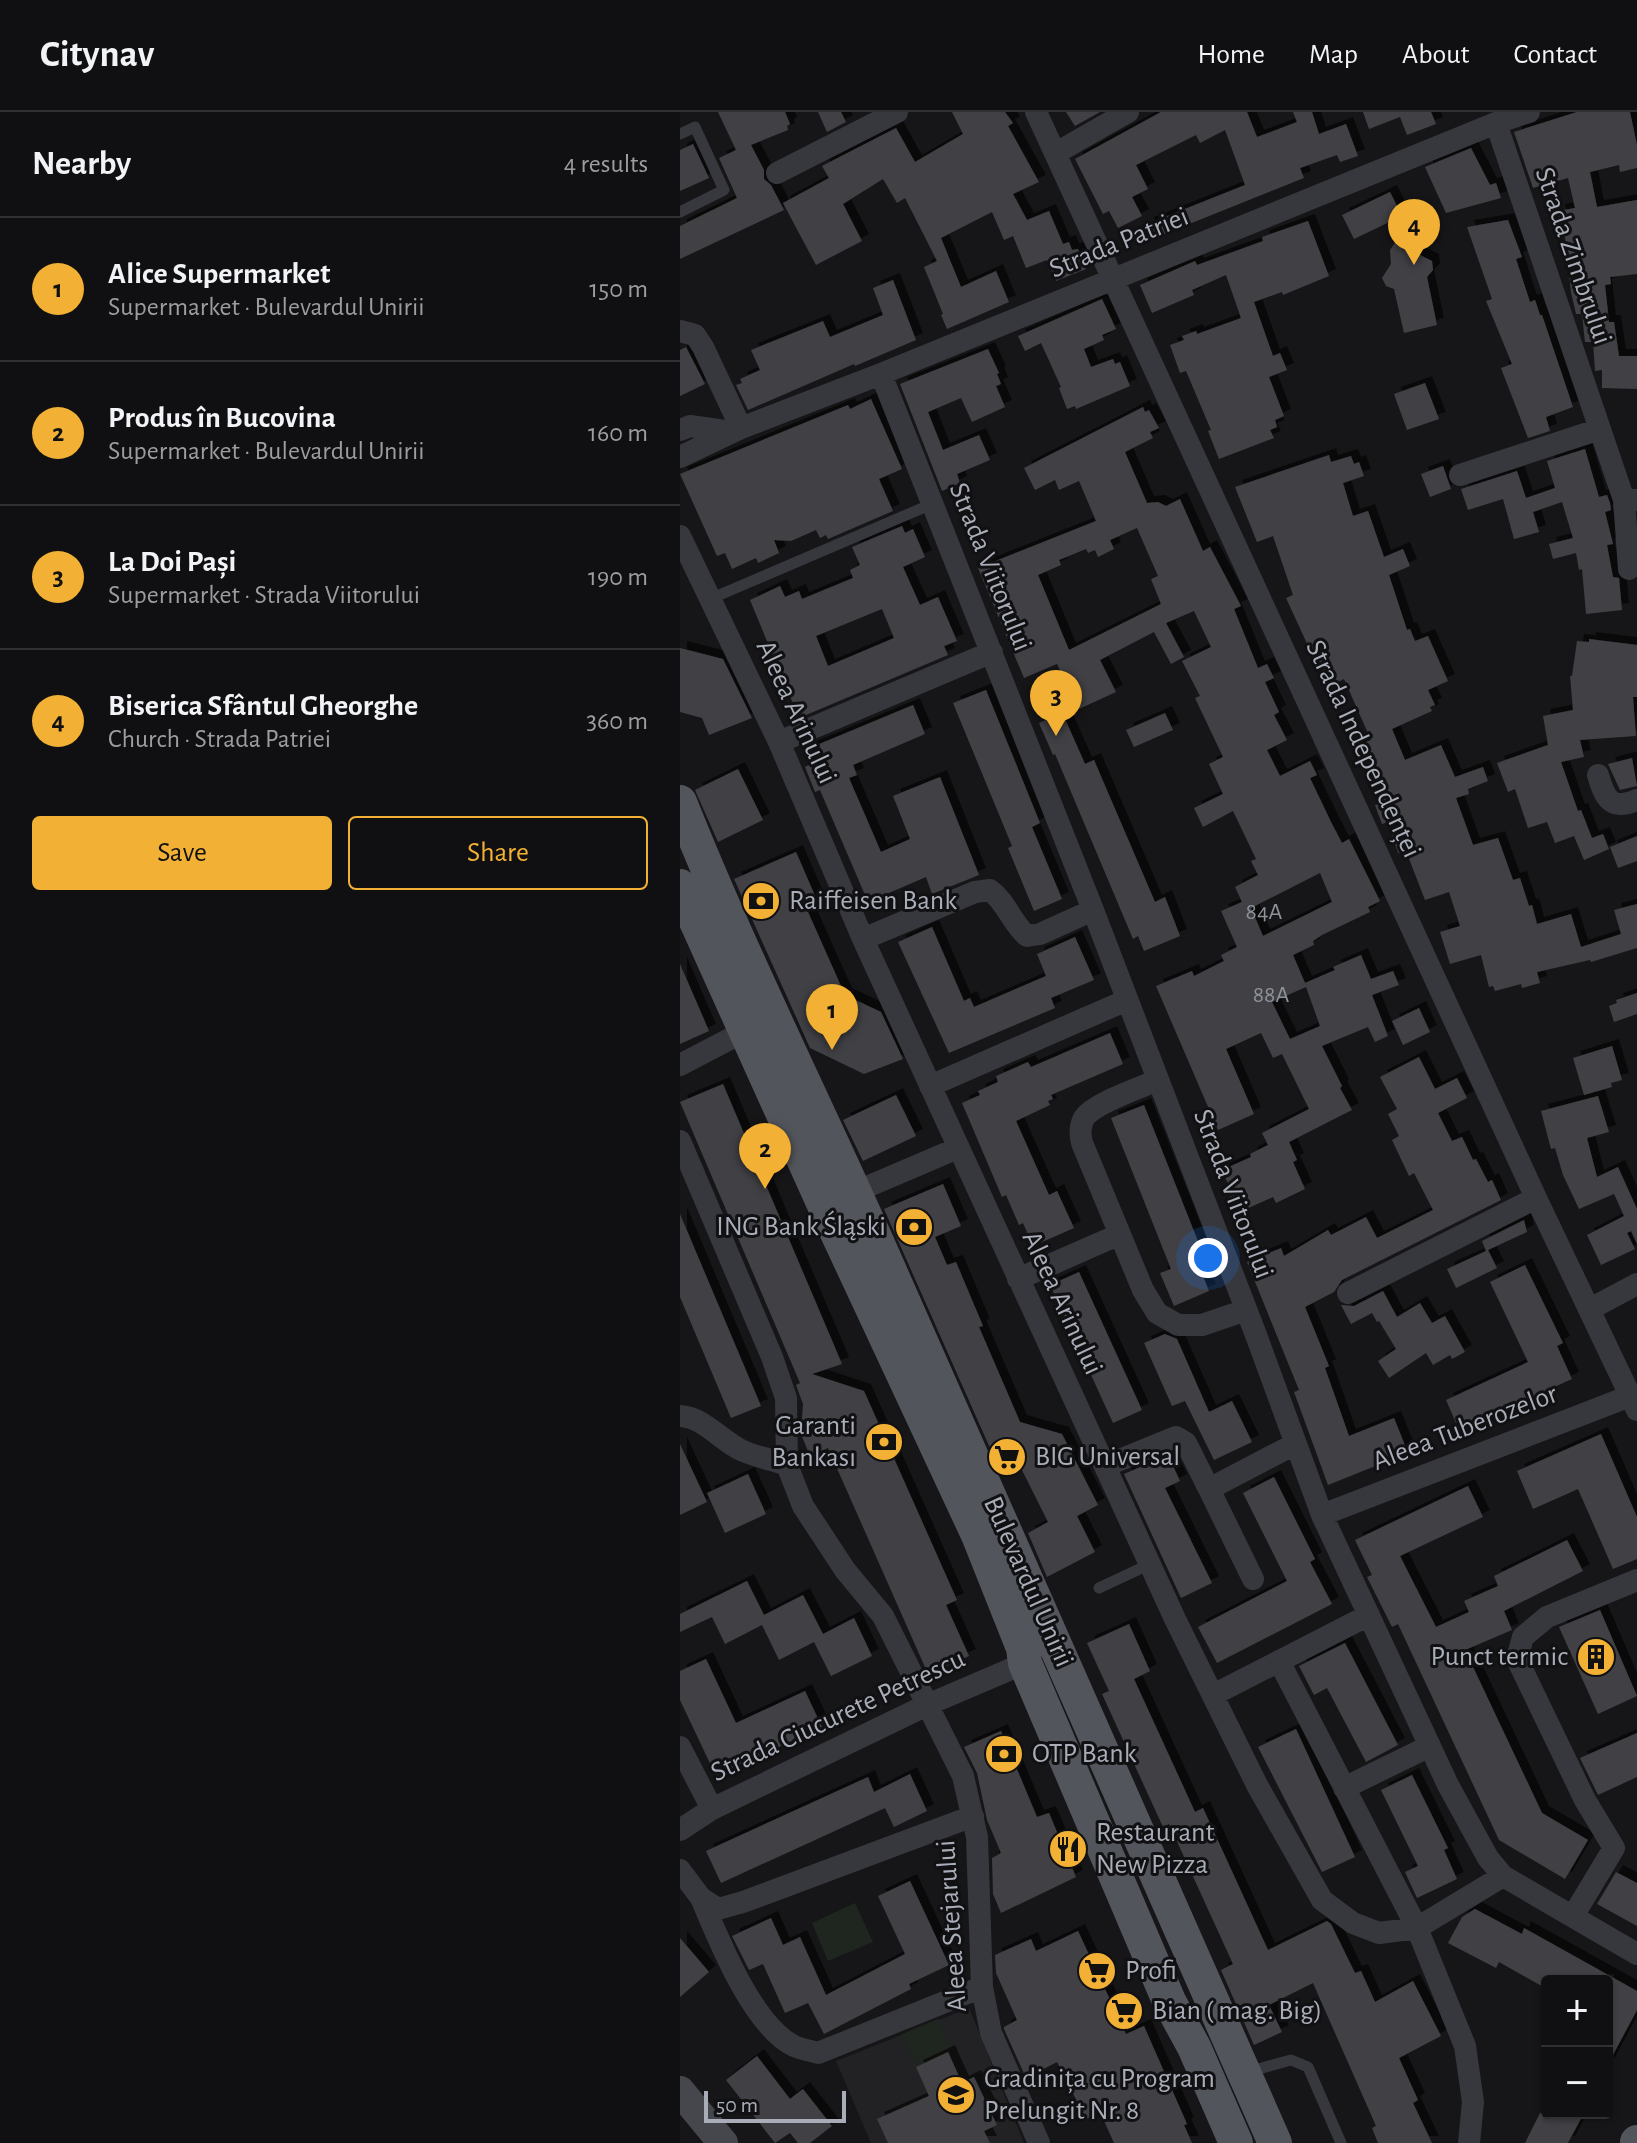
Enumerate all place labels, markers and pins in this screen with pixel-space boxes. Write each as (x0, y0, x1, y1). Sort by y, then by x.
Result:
pin: 4 (1388, 199, 1440, 265)
pin: 3 (1030, 670, 1082, 736)
bank icon: Raiffeisen Bank (740, 880, 782, 922)
place label: Raiffeisen Bank (789, 887, 957, 915)
pin: 1 (806, 984, 858, 1050)
pin: 2 (739, 1123, 791, 1189)
bank icon: ING Bank Śląski (893, 1206, 935, 1248)
place label: ING Bank Śląski (716, 1210, 886, 1241)
place label: Garanti Bankası (772, 1412, 856, 1472)
bank icon: Garanti Bankası (863, 1421, 905, 1463)
supermarket icon: BIG Universal (986, 1436, 1028, 1478)
place label: BIG Universal (1035, 1443, 1180, 1471)
building icon: Punct termic (1575, 1636, 1617, 1678)
place label: Punct termic (1431, 1643, 1568, 1671)
bank icon: OTP Bank (983, 1733, 1025, 1775)
place label: OTP Bank (1032, 1740, 1137, 1768)
place label: Restaurant New Pizza (1096, 1819, 1215, 1879)
restaurant icon: Restaurant New Pizza (1047, 1828, 1089, 1870)
supermarket icon: Profi (1076, 1950, 1118, 1992)
place label: Profi (1125, 1957, 1177, 1985)
supermarket icon: Bian ( mag. Big) (1103, 1990, 1145, 2032)
place label: Bian ( mag. Big) (1152, 1997, 1322, 2025)
place label: Gradinița cu Program Prelungit Nr. 8 (984, 2065, 1215, 2125)
school or university icon: Gradinița cu Program Prelungit Nr. 8 (935, 2074, 977, 2116)

